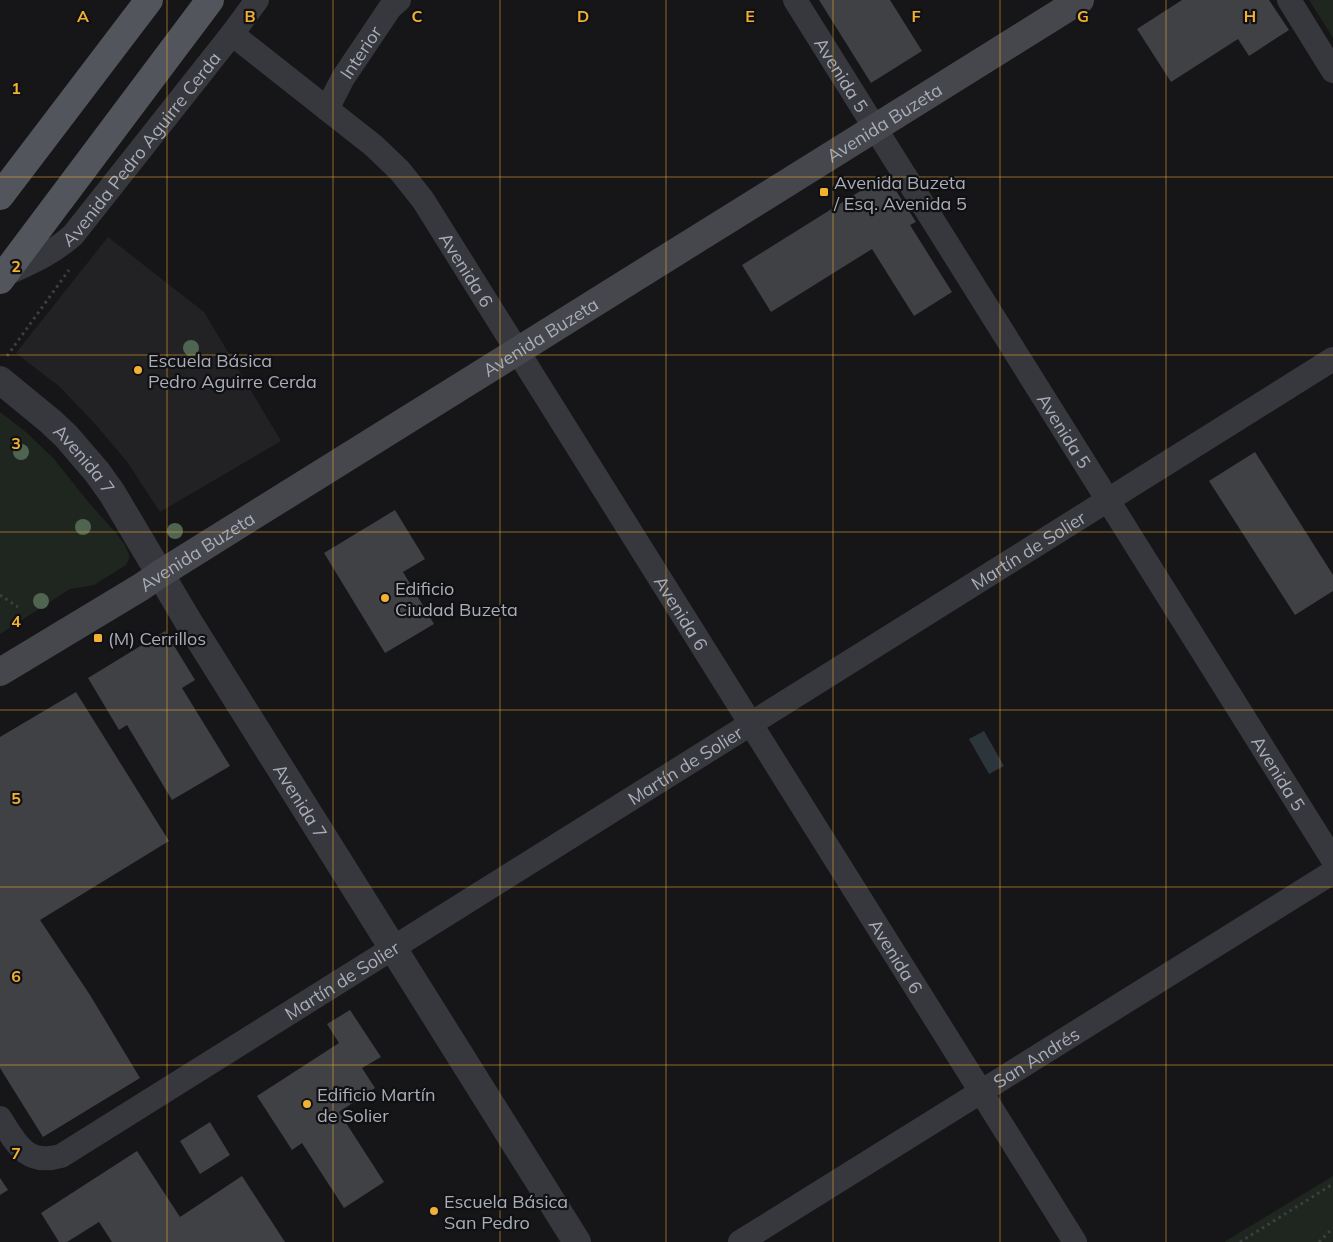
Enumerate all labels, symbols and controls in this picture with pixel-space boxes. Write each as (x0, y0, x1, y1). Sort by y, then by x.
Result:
text: A (77, 6, 89, 26)
text: B (244, 6, 256, 26)
text: C (412, 6, 423, 26)
text: D (577, 6, 589, 26)
text: E (745, 6, 755, 26)
text: F (911, 6, 921, 26)
text: G (1077, 6, 1089, 26)
text: H (1244, 6, 1256, 26)
street label: Interior (334, 21, 387, 83)
street label: Avenida 5 (810, 33, 874, 116)
street label: Avenida Pedro Aguirre Cerda (57, 47, 225, 251)
text: 1 (11, 78, 21, 98)
street label: Avenida Buzeta (822, 78, 946, 167)
place label: Avenida Buzeta / Esq. Avenida 5 (833, 171, 967, 215)
marker: Avenida Buzeta / Esq. Avenida 5 (818, 186, 830, 198)
street label: Avenida 6 (435, 228, 499, 311)
text: 2 (11, 256, 21, 276)
street label: Avenida Buzeta (478, 292, 602, 381)
place label: Escuela Básica Pedro Aguirre Cerda (148, 349, 317, 393)
marker: Escuela Básica Pedro Aguirre Cerda (132, 364, 144, 376)
street label: Avenida 5 (1032, 389, 1097, 473)
street label: Avenida 7 (49, 419, 120, 498)
text: 3 (11, 433, 21, 453)
street label: Martín de Solier (967, 505, 1090, 594)
street label: Avenida Buzeta (135, 506, 259, 596)
street label: Avenida 6 (649, 571, 713, 655)
place label: Edificio Ciudad Buzeta (395, 577, 518, 621)
marker: Edificio Ciudad Buzeta (379, 592, 391, 604)
text: 4 (11, 611, 21, 631)
place label: (M) Cerrillos (108, 627, 206, 650)
marker: (M) Cerrillos (92, 632, 104, 644)
street label: Martín de Solier (623, 720, 747, 810)
street label: Avenida 5 (1247, 731, 1311, 815)
street label: Avenida 7 (269, 759, 333, 843)
text: 5 (11, 788, 21, 808)
street label: Avenida 6 (864, 915, 928, 998)
street label: Martín de Solier (280, 935, 404, 1025)
text: 6 (11, 966, 21, 986)
street label: San Andrés (989, 1022, 1083, 1093)
place label: Edificio Martín de Solier (317, 1083, 435, 1127)
marker: Edificio Martín de Solier (301, 1098, 313, 1110)
text: 7 (11, 1143, 21, 1163)
place label: Escuela Básica San Pedro (444, 1190, 568, 1234)
marker: Escuela Básica San Pedro (428, 1205, 440, 1217)

